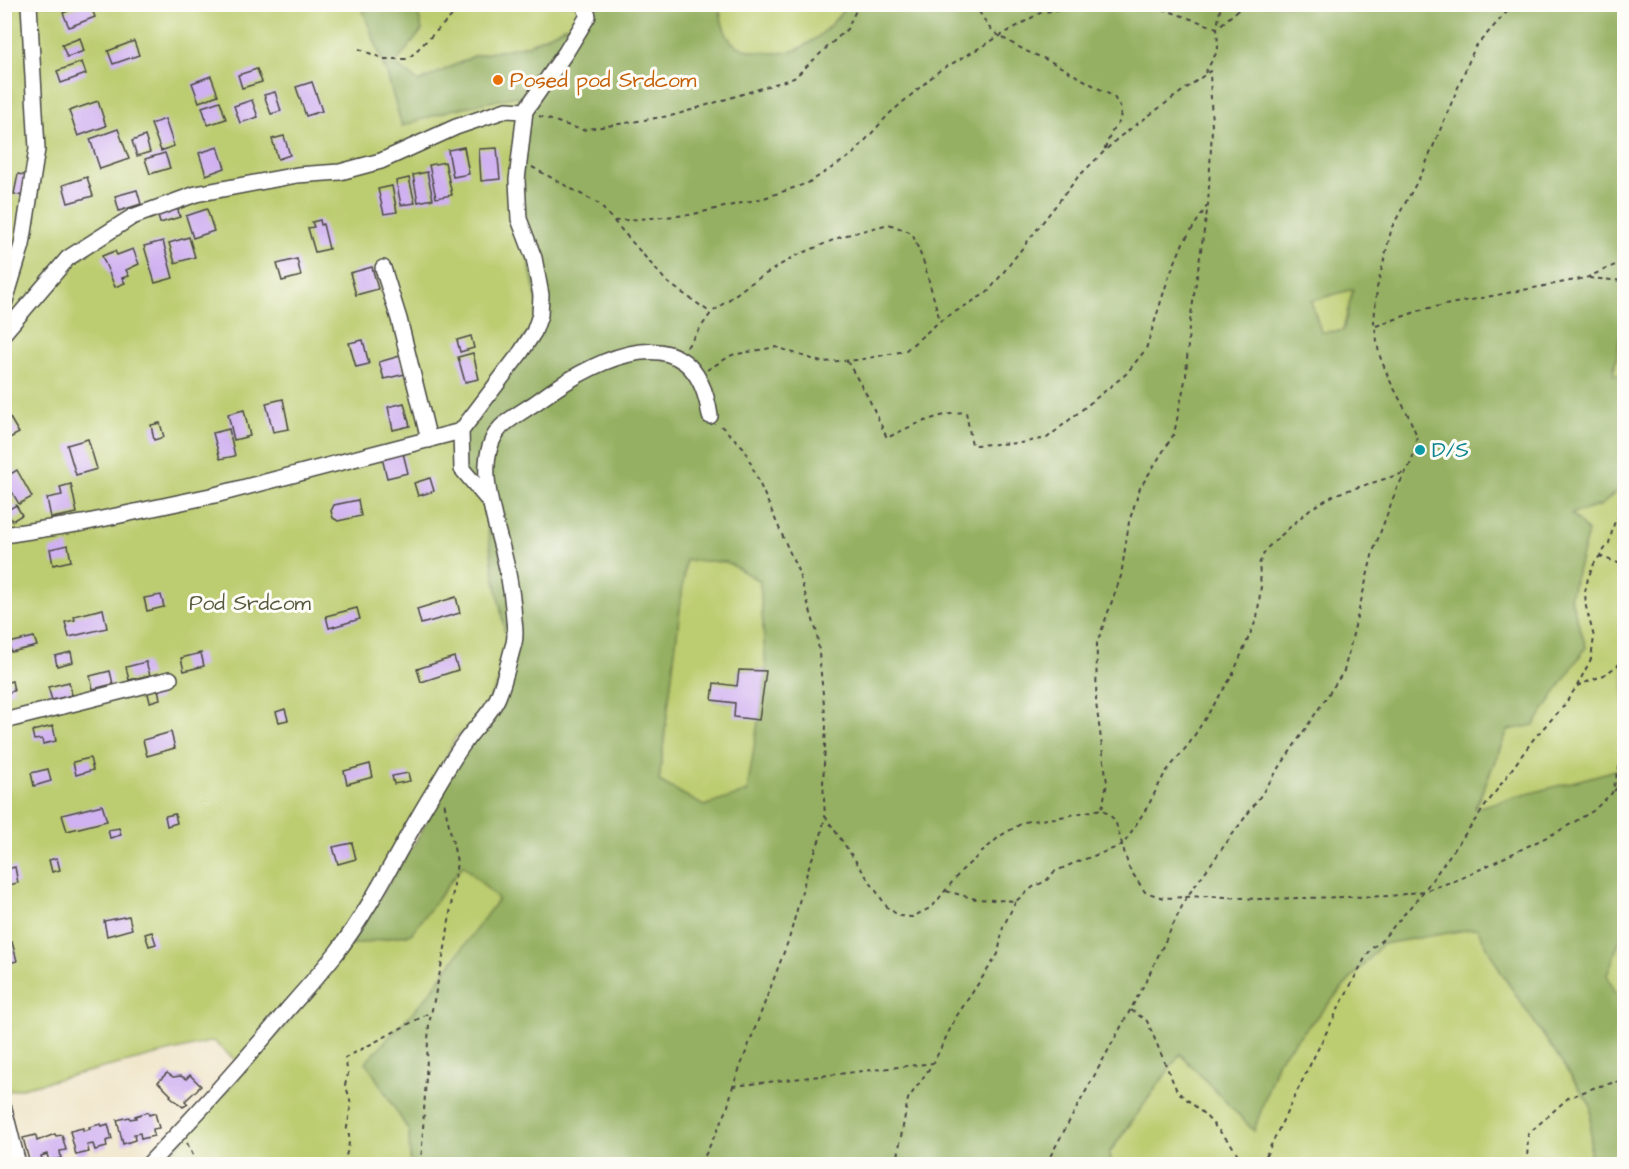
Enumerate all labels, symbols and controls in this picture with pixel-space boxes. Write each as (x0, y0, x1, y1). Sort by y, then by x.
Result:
place label: Posed pod Srdcom (510, 66, 697, 96)
marker: Posed pod Srdcom (491, 73, 505, 87)
place label: D/S (1432, 436, 1469, 465)
marker: D/S (1413, 443, 1427, 457)
park label: Pod Srdcom (189, 589, 311, 618)

